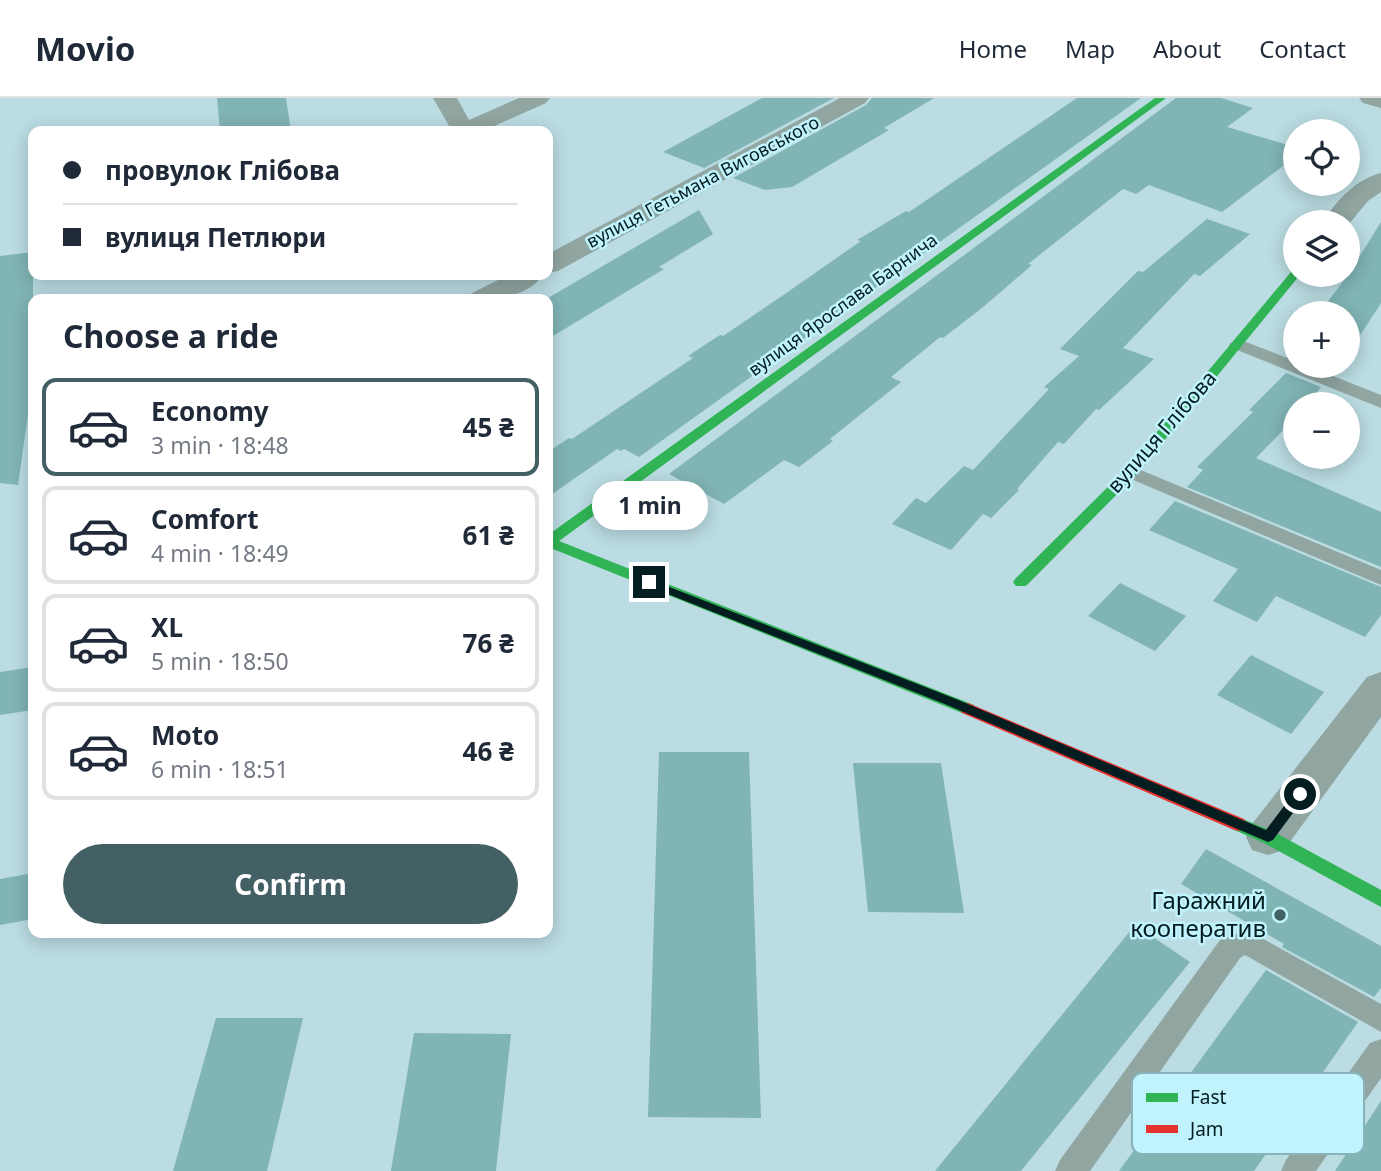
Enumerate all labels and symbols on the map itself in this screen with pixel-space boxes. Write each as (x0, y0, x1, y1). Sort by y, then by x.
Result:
street label: вулиця Гетьмана Виговського (582, 109, 823, 253)
street label: вулиця Ярослава Барнича (743, 227, 942, 381)
street label: вулиця Глібова (1100, 364, 1222, 498)
callout: 1 min (591, 480, 707, 530)
route end (633, 566, 665, 598)
route start (1284, 778, 1316, 810)
place label: Гаражний кооператив (1130, 883, 1266, 944)
marker: Гаражний кооператив (1272, 907, 1288, 923)
legend (1132, 1073, 1364, 1154)
text: Fast (1190, 1084, 1227, 1110)
text: Jam (1188, 1116, 1224, 1142)

